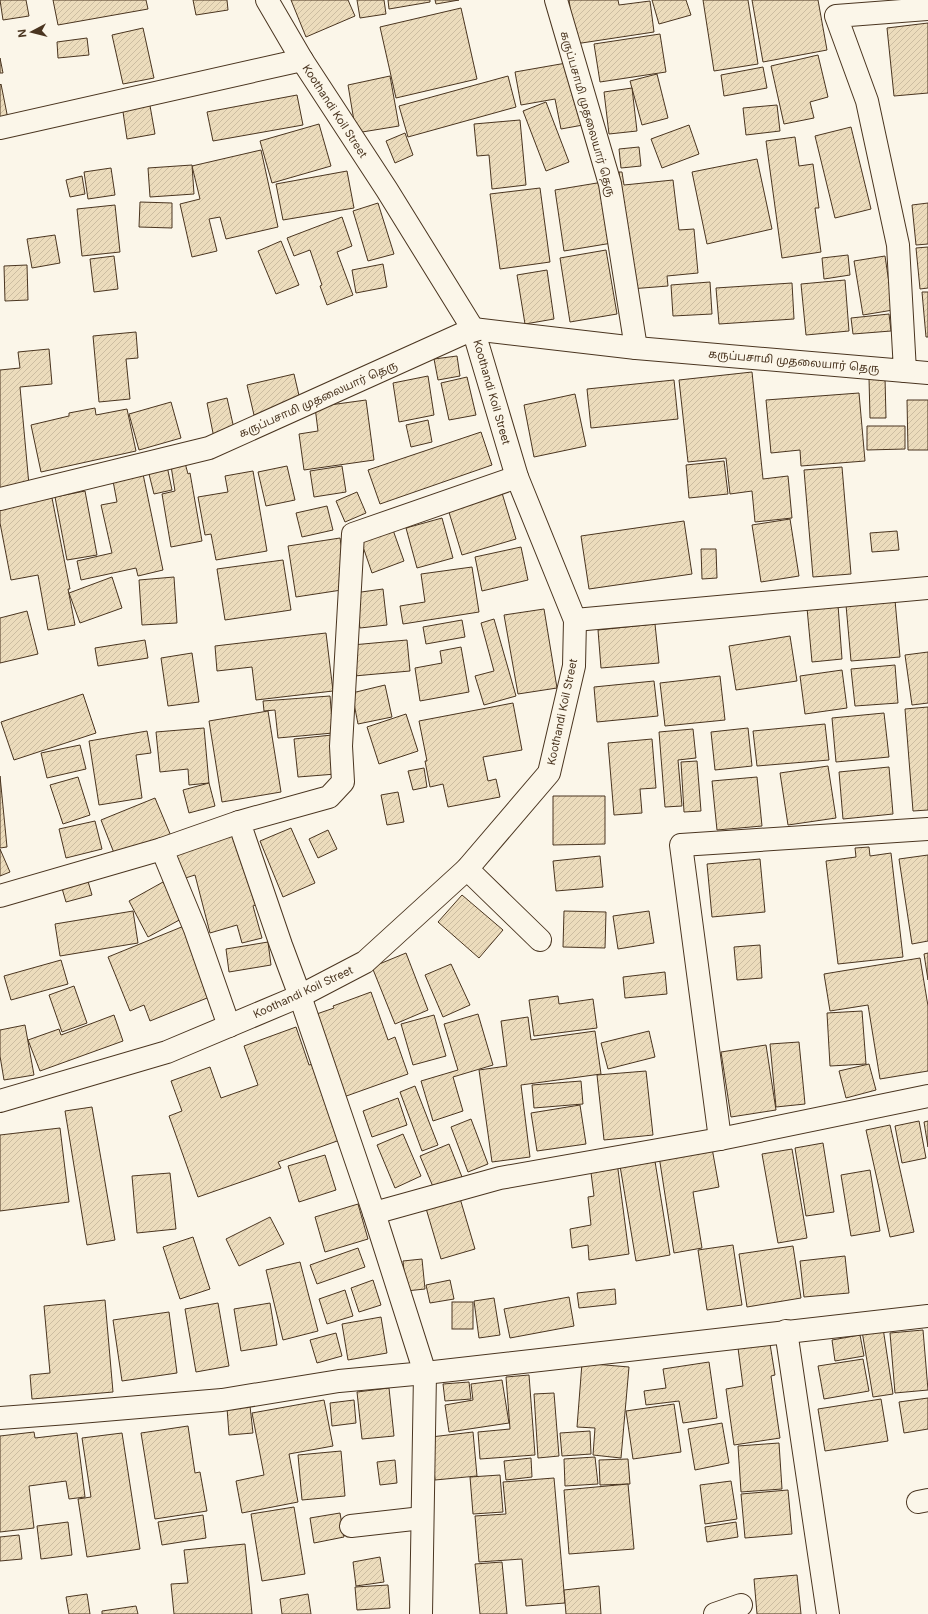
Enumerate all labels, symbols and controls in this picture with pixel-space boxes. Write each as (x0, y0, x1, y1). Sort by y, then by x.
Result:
north arrow (12, 12, 52, 52)
text: N (15, 28, 30, 38)
street label: கருப்பசாமி முதலையார் தெரு (557, 29, 619, 199)
street label: Koothandi Koil Street (300, 62, 371, 161)
street label: Koothandi Koil Street (470, 338, 514, 446)
street label: கருப்பசாமி முதலையார் தெரு (708, 347, 881, 376)
street label: கருப்பசாமி முதலையார் தெரு (237, 357, 400, 441)
street label: Koothandi Koil Street (544, 657, 580, 766)
street label: Koothandi Koil Street (251, 963, 355, 1021)

